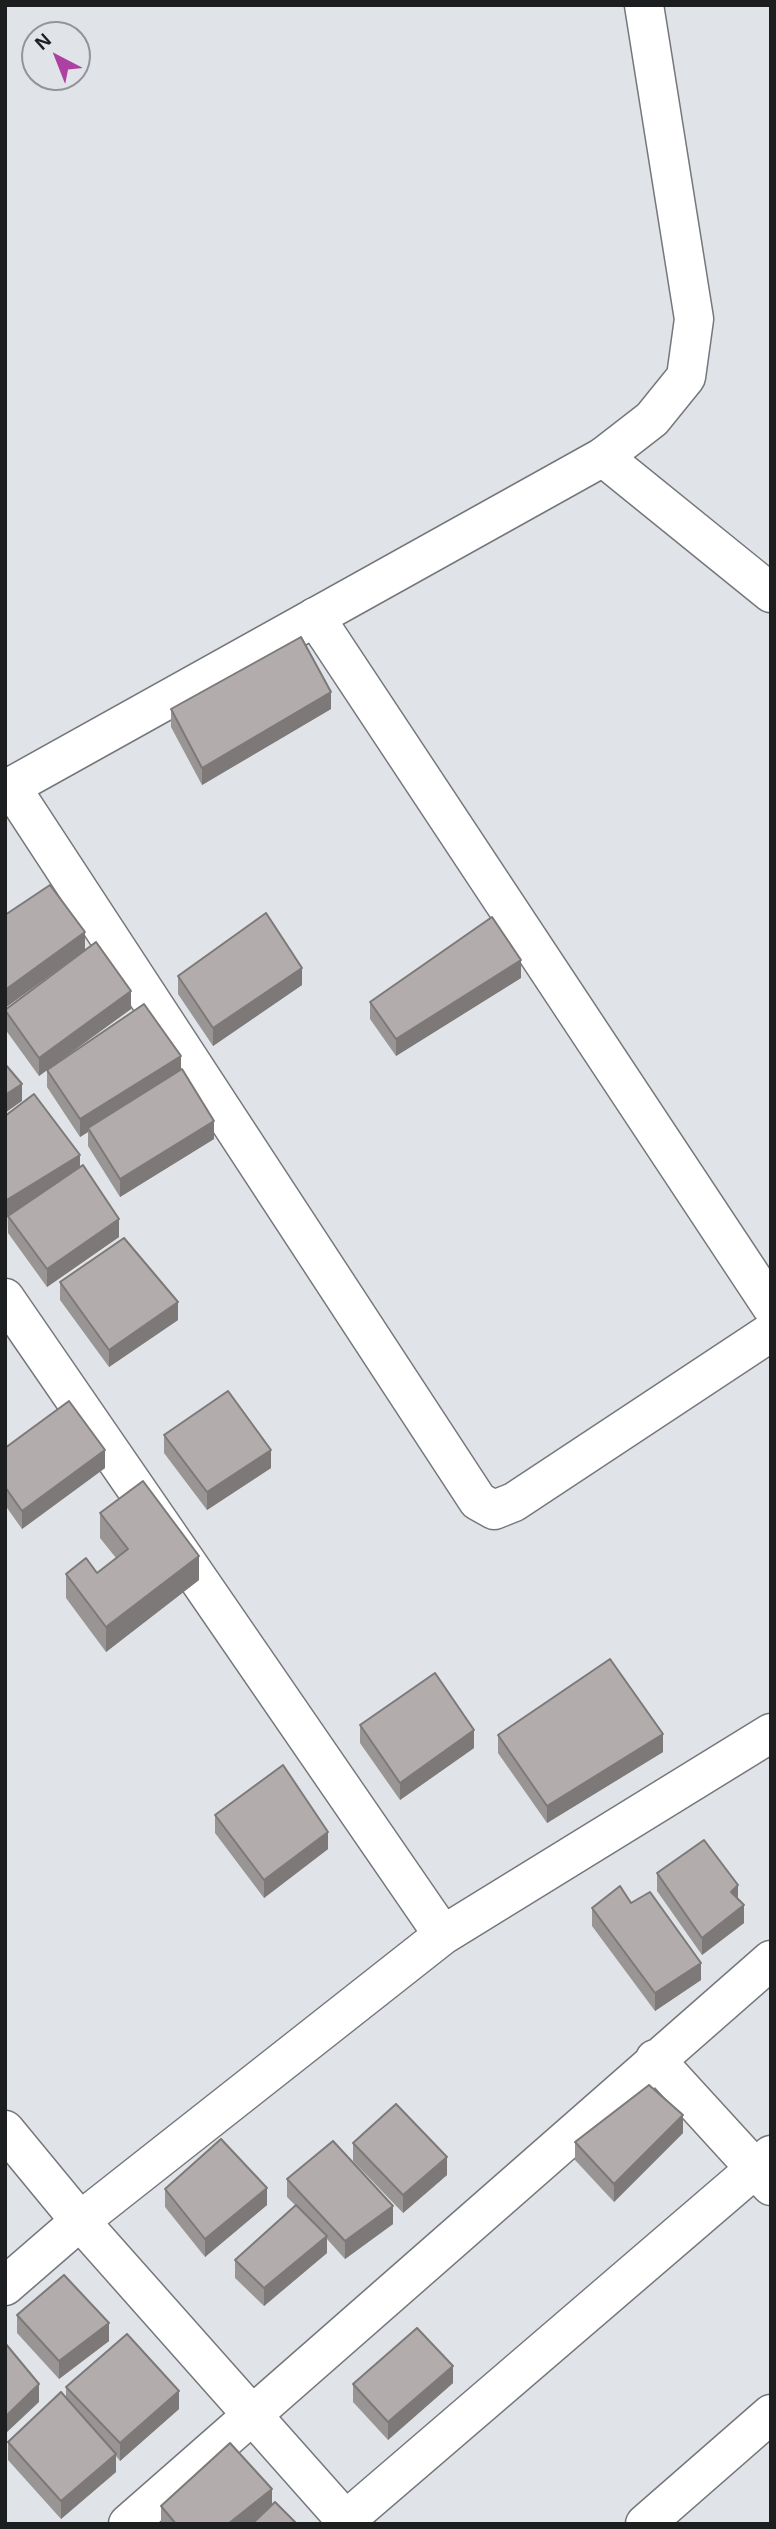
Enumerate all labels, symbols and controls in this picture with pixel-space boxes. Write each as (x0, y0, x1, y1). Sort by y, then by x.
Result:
north arrow (21, 21, 91, 91)
text: N (31, 29, 55, 54)

